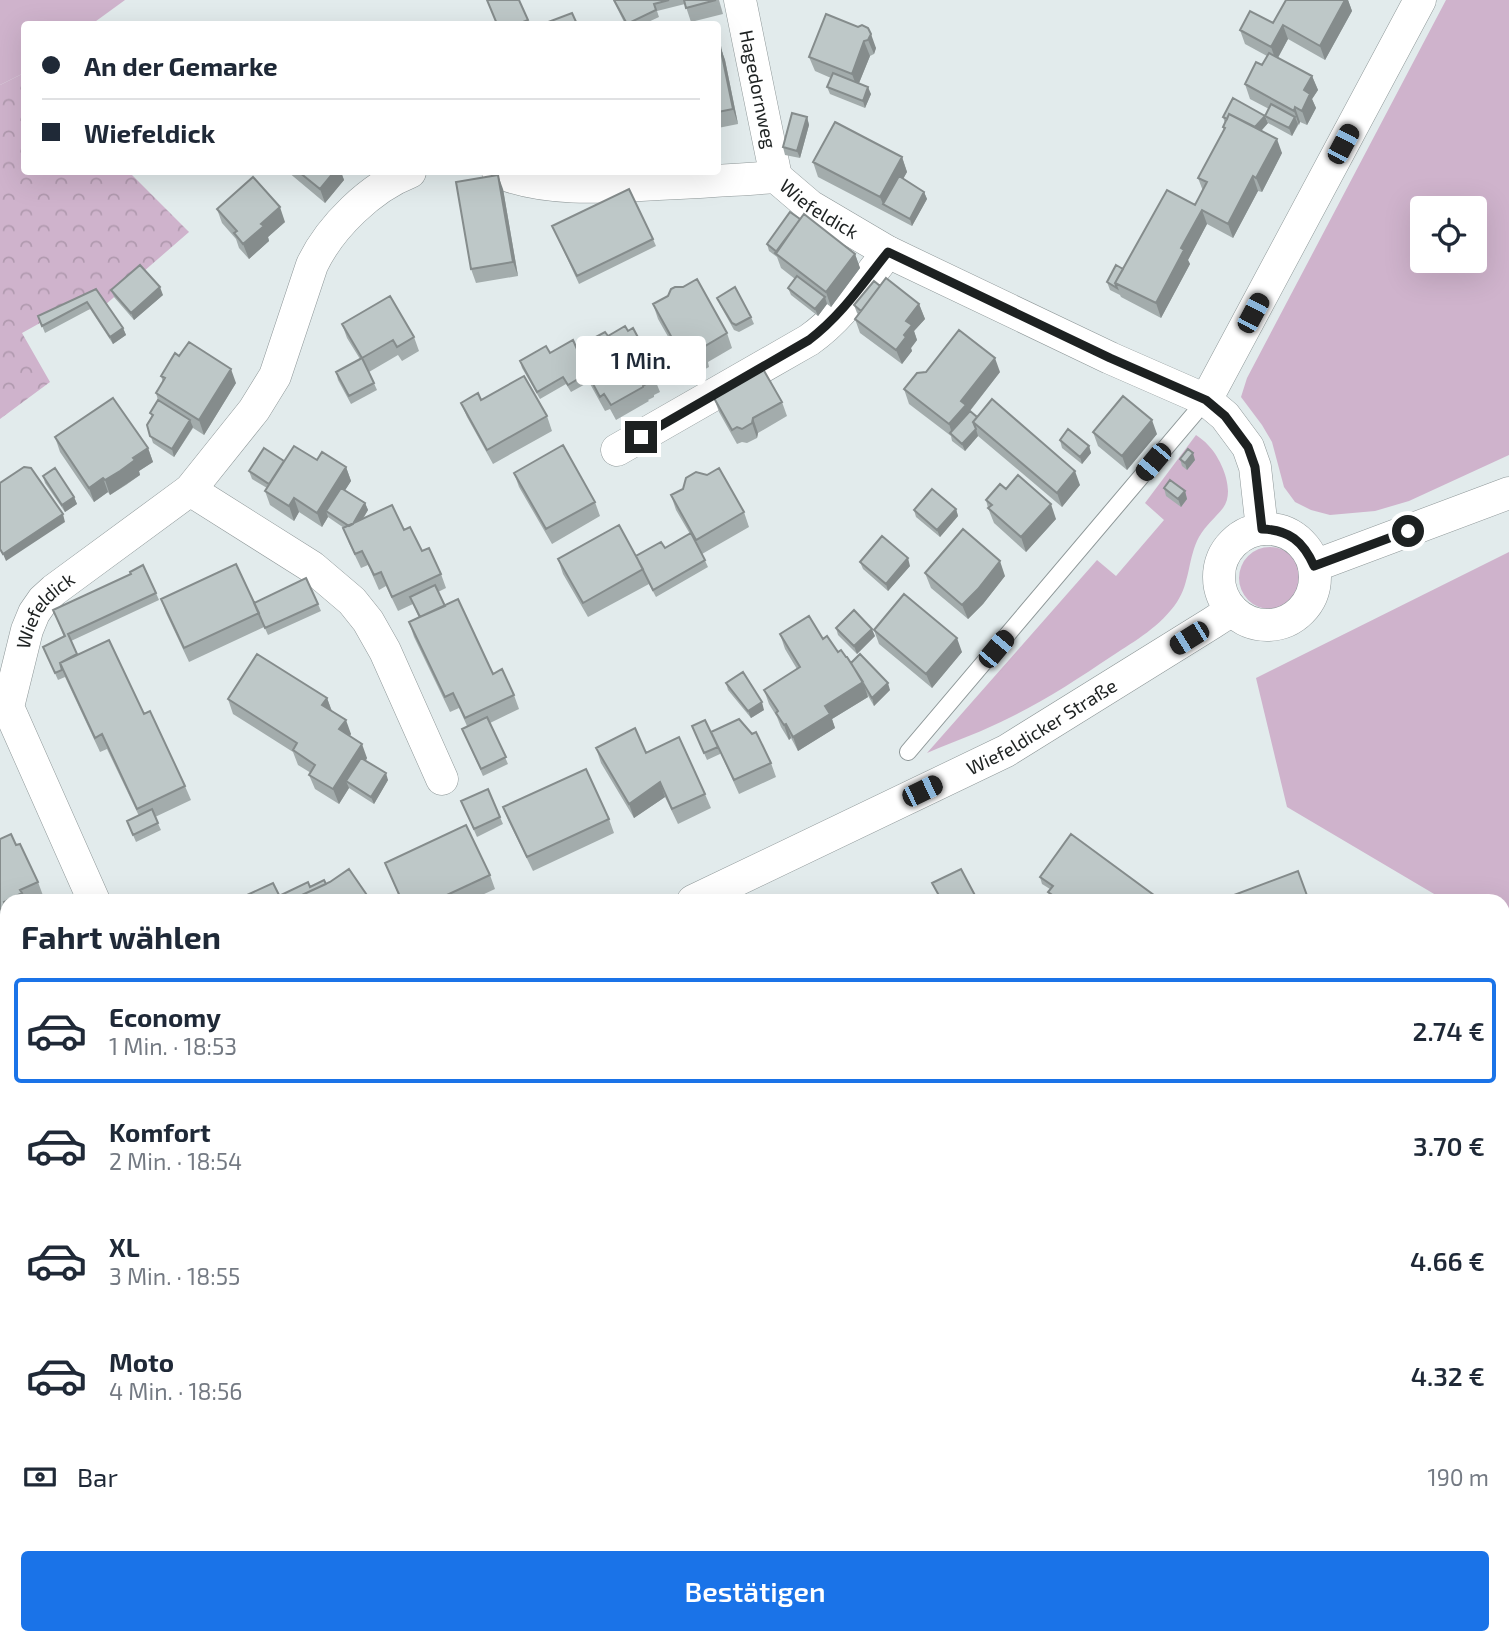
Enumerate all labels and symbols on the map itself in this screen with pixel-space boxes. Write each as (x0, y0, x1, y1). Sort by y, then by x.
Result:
street label: Hagedornweg (735, 28, 782, 151)
car (1324, 121, 1363, 167)
street label: Wiefeldick (776, 174, 863, 243)
car (1234, 290, 1273, 336)
callout: 1 Min. (576, 336, 706, 384)
route end (625, 421, 657, 453)
car (1132, 439, 1175, 485)
route start (1392, 515, 1424, 547)
street label: Wiefeldick (11, 567, 79, 651)
car (1166, 618, 1213, 658)
car (975, 626, 1018, 672)
street label: Wiefeldicker Straße (963, 673, 1121, 779)
car (899, 772, 946, 810)

